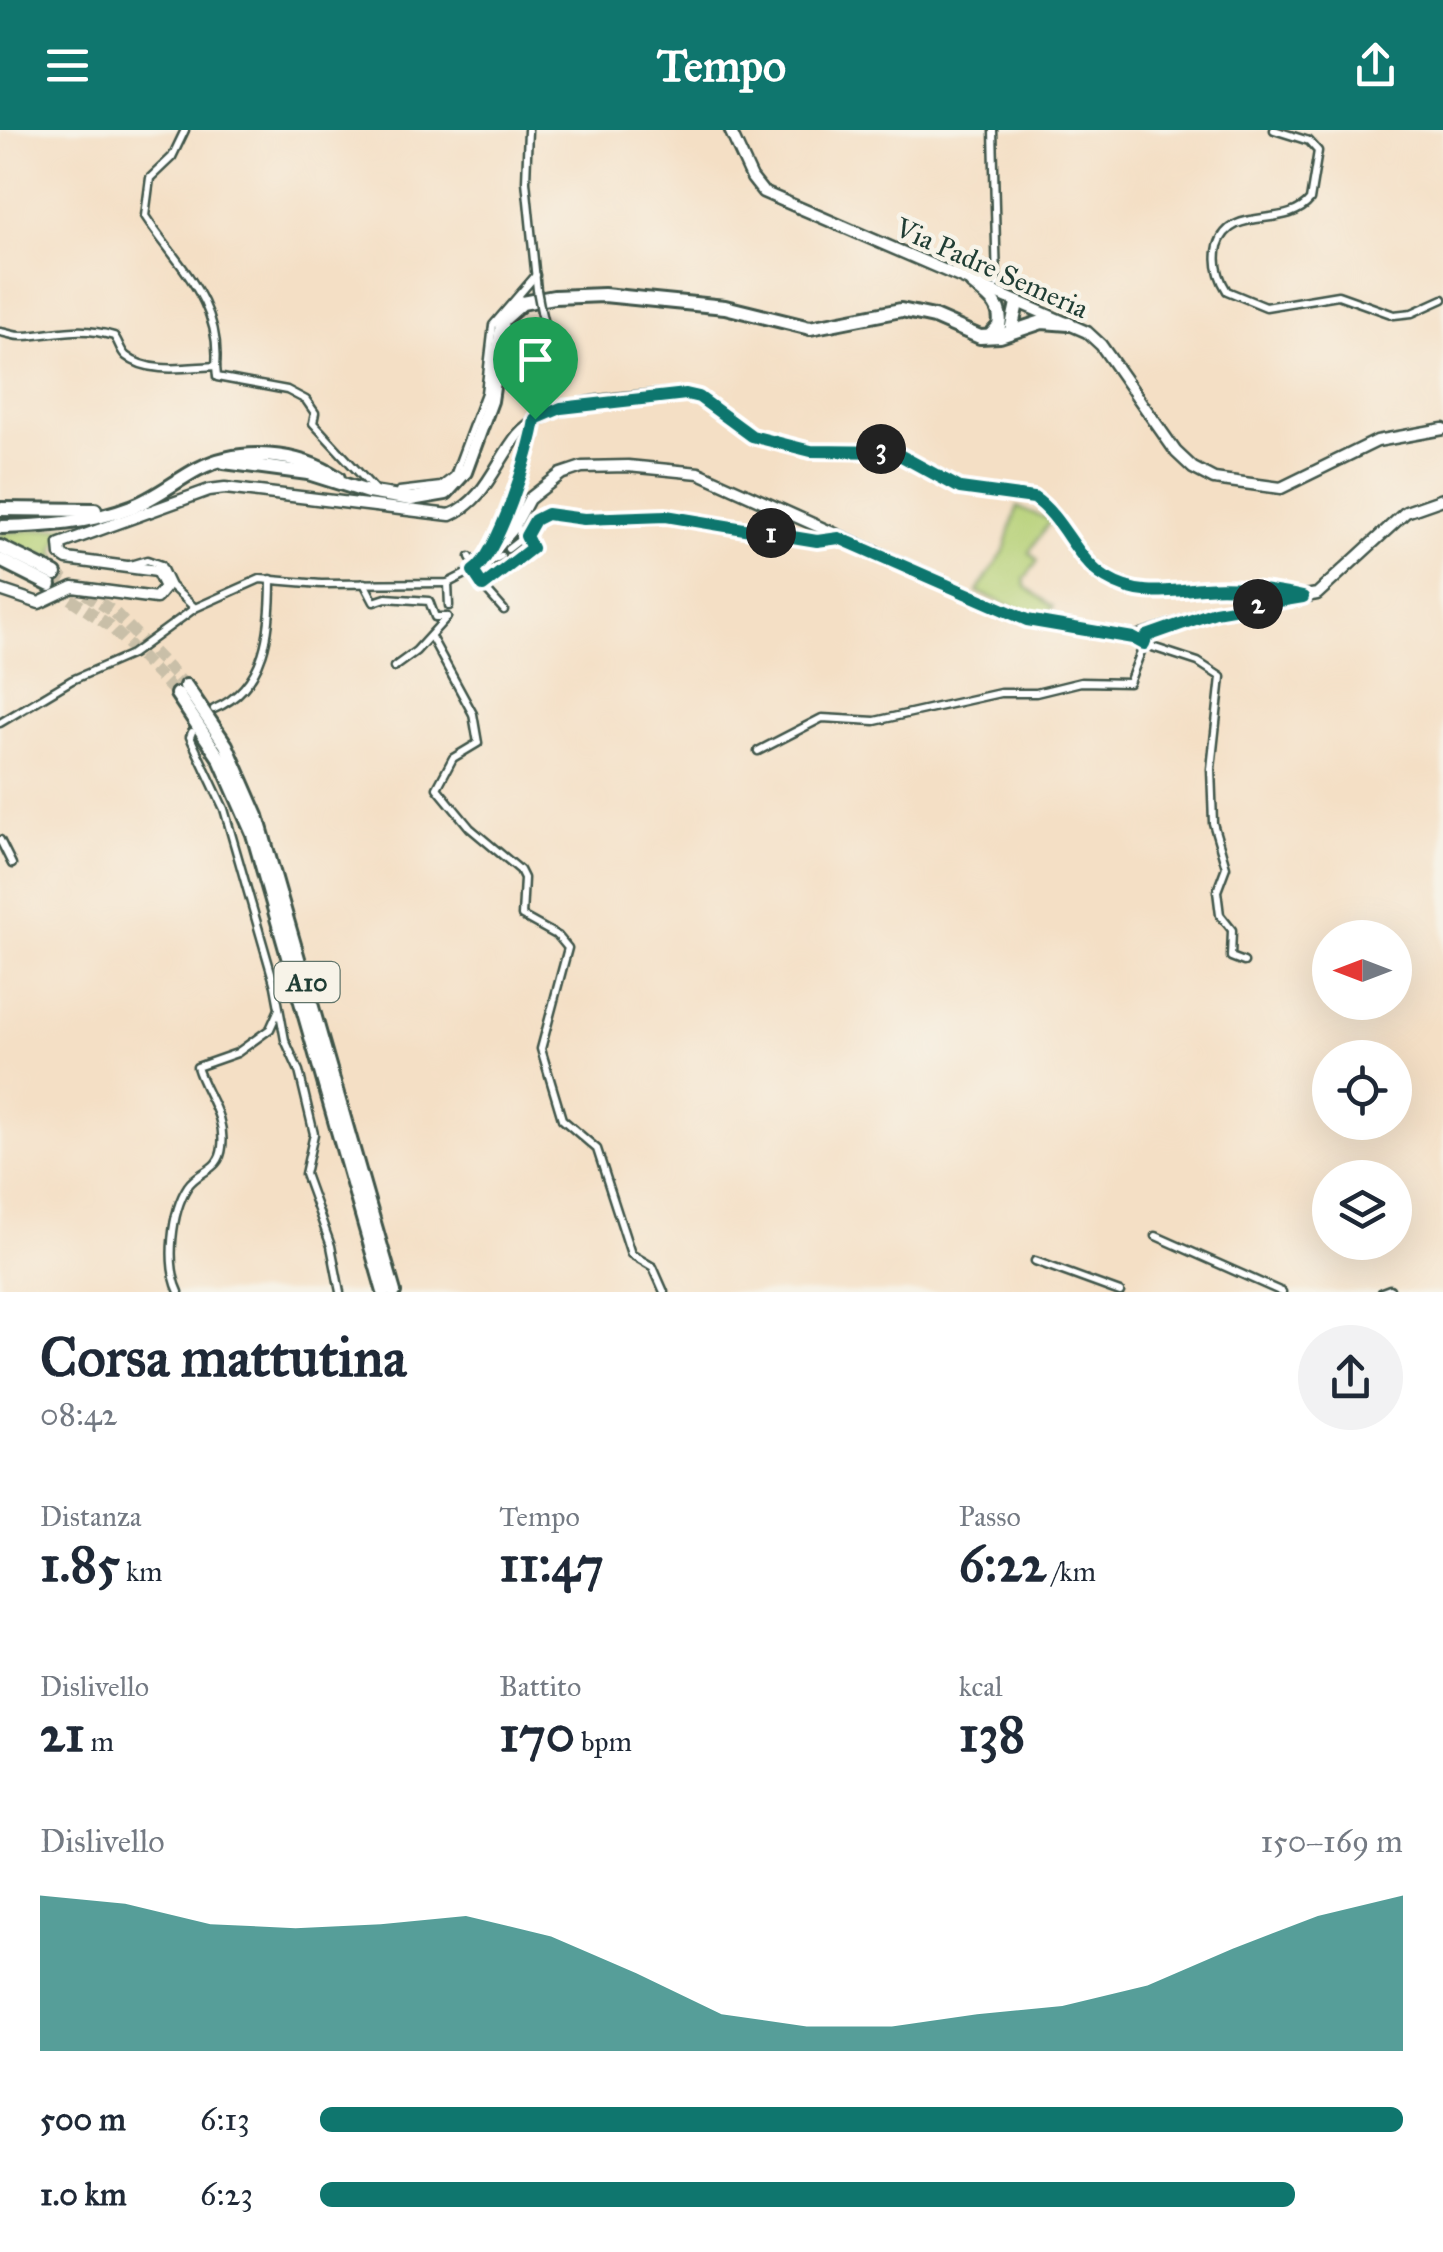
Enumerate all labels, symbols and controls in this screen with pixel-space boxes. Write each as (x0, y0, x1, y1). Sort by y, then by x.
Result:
icon: menu (40, 38, 95, 93)
text: Tempo (657, 38, 786, 93)
icon: share (1348, 38, 1403, 93)
street label: Via Padre Semeria (889, 209, 1094, 326)
pin (493, 317, 578, 420)
icon: arrive (508, 332, 563, 387)
pin: 3 (856, 424, 906, 474)
text: 3 (875, 431, 887, 466)
pin: 1 (746, 508, 796, 558)
text: 1 (765, 515, 777, 550)
pin: 2 (1233, 579, 1283, 629)
text: 2 (1251, 586, 1265, 621)
north arrow (1312, 920, 1412, 1020)
map controls (1312, 920, 1412, 1260)
road number: A10 (274, 962, 340, 1002)
button: locate (1312, 1040, 1412, 1140)
button: layers (1312, 1160, 1412, 1260)
text: Corsa mattutina (40, 1324, 406, 1391)
button: share (1298, 1325, 1403, 1430)
text: 08:42 (40, 1395, 117, 1434)
text: Distanza (40, 1499, 142, 1534)
text: Tempo (499, 1499, 580, 1534)
text: Passo (959, 1499, 1021, 1534)
text: 1.85 (40, 1534, 120, 1595)
text: 11:47 (499, 1534, 604, 1595)
text: 6:22 (959, 1534, 1046, 1595)
text: km (120, 1554, 163, 1589)
text: /km (1046, 1554, 1096, 1589)
text: Dislivello (40, 1669, 149, 1704)
text: Battito (499, 1669, 581, 1704)
text: kcal (959, 1669, 1003, 1704)
text: 21 (40, 1704, 84, 1765)
text: 170 (499, 1704, 575, 1765)
text: 138 (959, 1704, 1025, 1765)
text: m (84, 1724, 114, 1759)
text: bpm (575, 1724, 632, 1759)
text: Dislivello (40, 1822, 165, 1861)
text: 150–169 m (1260, 1822, 1403, 1861)
text: 500 m (40, 2100, 126, 2139)
text: 6:13 (200, 2100, 250, 2139)
text: 1.0 km (40, 2175, 127, 2214)
text: 6:23 (200, 2175, 253, 2214)

